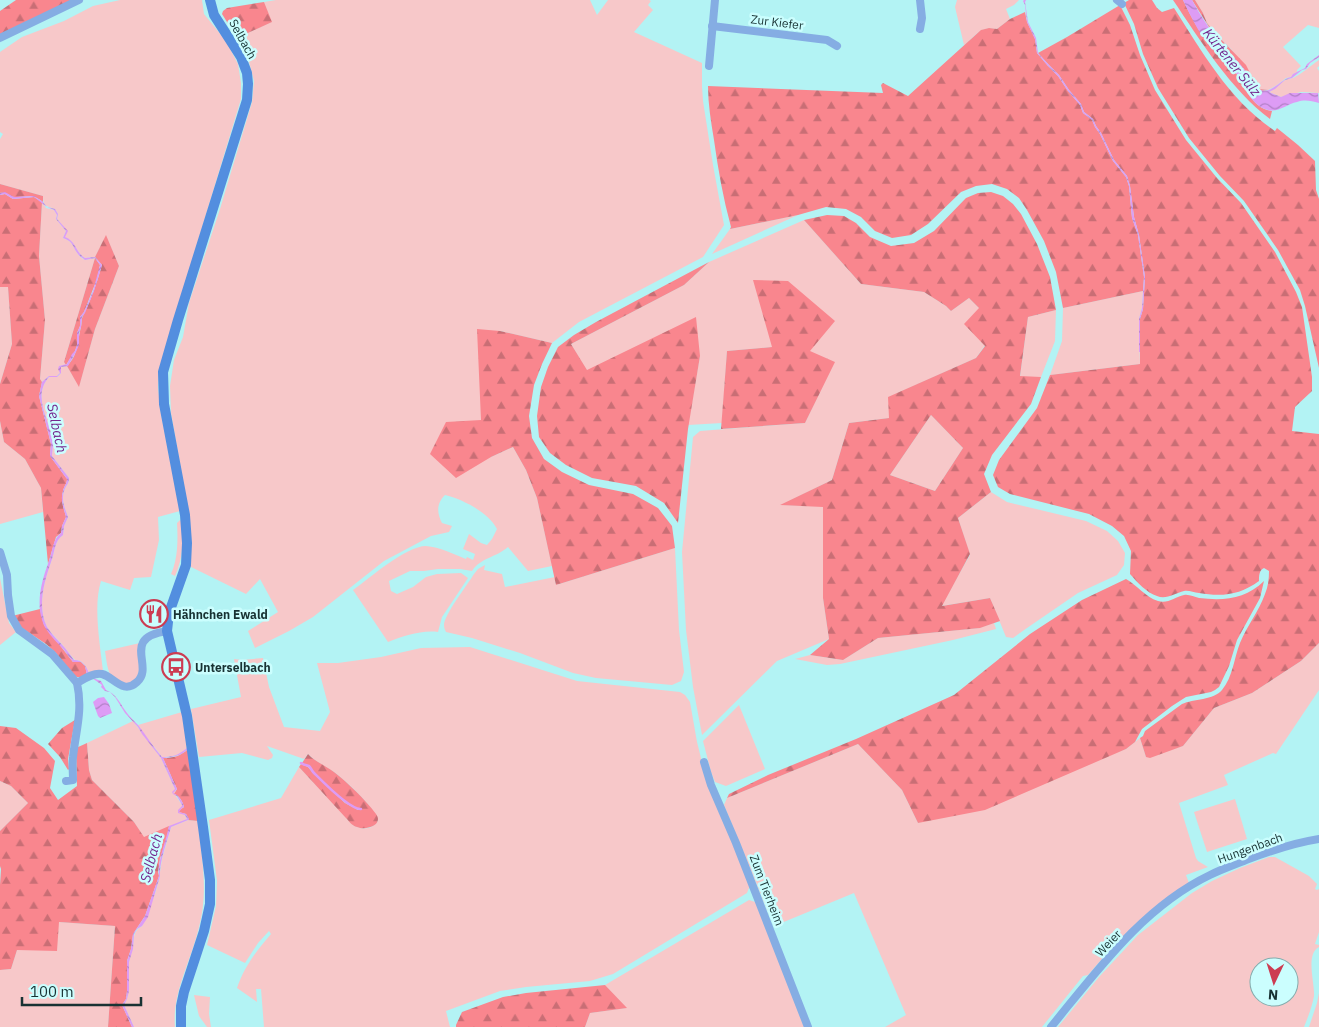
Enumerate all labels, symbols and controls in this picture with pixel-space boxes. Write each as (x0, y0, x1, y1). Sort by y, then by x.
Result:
street label: Zur Kiefer (750, 11, 805, 33)
street label: Selbach (226, 17, 260, 61)
water label: Kürtener Sülz (1199, 24, 1265, 100)
water label: Selbach (43, 402, 71, 454)
restaurant icon: Hähnchen Ewald (139, 599, 169, 629)
place label: Hähnchen Ewald (173, 607, 268, 622)
bus stop icon: Unterselbach (161, 652, 191, 682)
place label: Unterselbach (195, 660, 271, 675)
street label: Hungenbach (1215, 829, 1285, 867)
water label: Selbach (136, 832, 166, 884)
street label: Zum Tierheim (747, 852, 787, 928)
street label: Weier (1092, 926, 1124, 959)
north arrow (1249, 957, 1299, 1007)
scale bar (22, 974, 141, 1006)
text: 100 m (30, 982, 74, 1001)
text: N (1267, 986, 1279, 1004)

